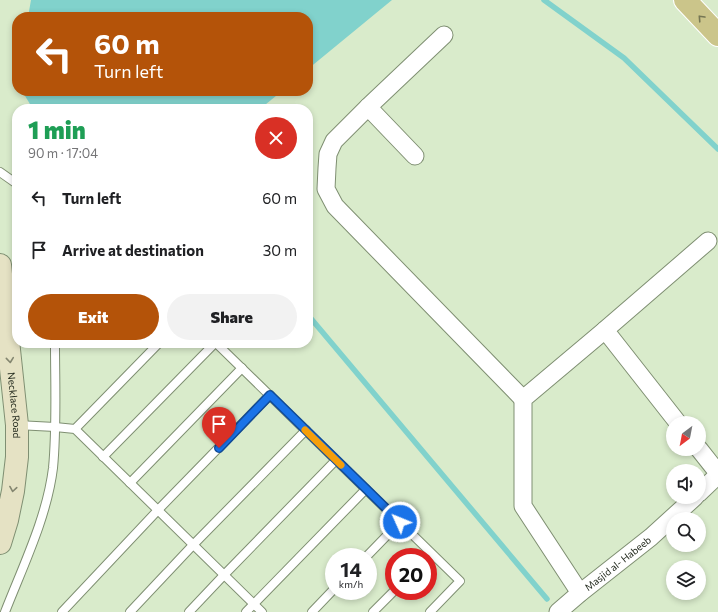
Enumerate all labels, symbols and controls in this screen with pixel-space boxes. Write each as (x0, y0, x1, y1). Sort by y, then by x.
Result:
one-way arrow (699, 15, 706, 23)
text: 60 m (94, 26, 160, 60)
icon: left (28, 28, 80, 80)
text: Turn left (94, 60, 163, 82)
text: 1 min (28, 115, 86, 144)
button: close (255, 117, 297, 159)
text: 90 m · 17:04 (28, 145, 98, 161)
icon: left (28, 187, 50, 209)
text: Turn left (62, 189, 121, 207)
text: 60 m (262, 189, 297, 207)
icon: arrive (28, 239, 50, 261)
text: Arrive at destination (62, 241, 204, 259)
text: 30 m (263, 241, 297, 259)
button: Exit (28, 294, 159, 340)
button: Share (167, 294, 297, 340)
one-way arrow (5, 357, 14, 363)
street label: Necklace Road (5, 372, 23, 439)
pin (202, 407, 236, 448)
icon: arrive (208, 413, 230, 435)
north arrow (666, 416, 706, 456)
map controls (666, 416, 706, 600)
button: sound (666, 464, 706, 504)
one-way arrow (9, 486, 18, 492)
position arrow (379, 501, 421, 543)
button: search (666, 512, 706, 552)
street label: Masjid al- Habeeb (582, 533, 653, 593)
speed limit sign: 20 (385, 548, 437, 600)
text: 14 (340, 557, 362, 581)
button: layers (666, 560, 706, 600)
text: km/h (339, 578, 363, 590)

